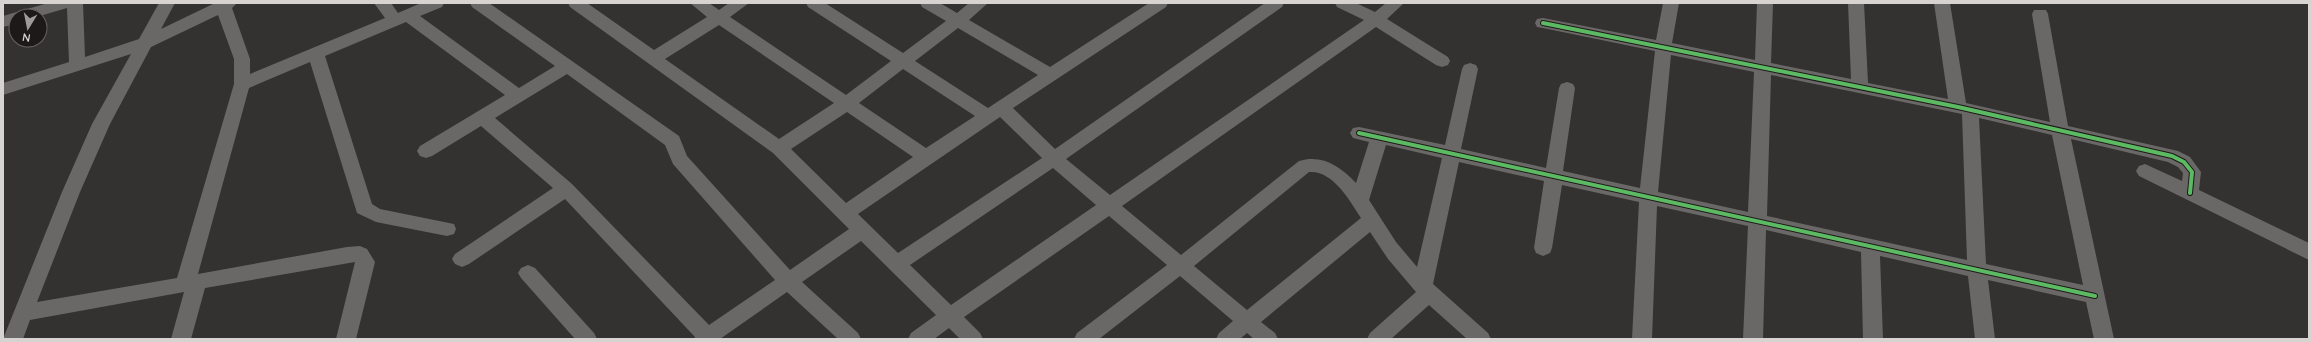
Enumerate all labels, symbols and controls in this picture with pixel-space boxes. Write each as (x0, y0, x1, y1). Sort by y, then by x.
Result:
north arrow (8, 8, 48, 48)
text: N (21, 30, 31, 45)

